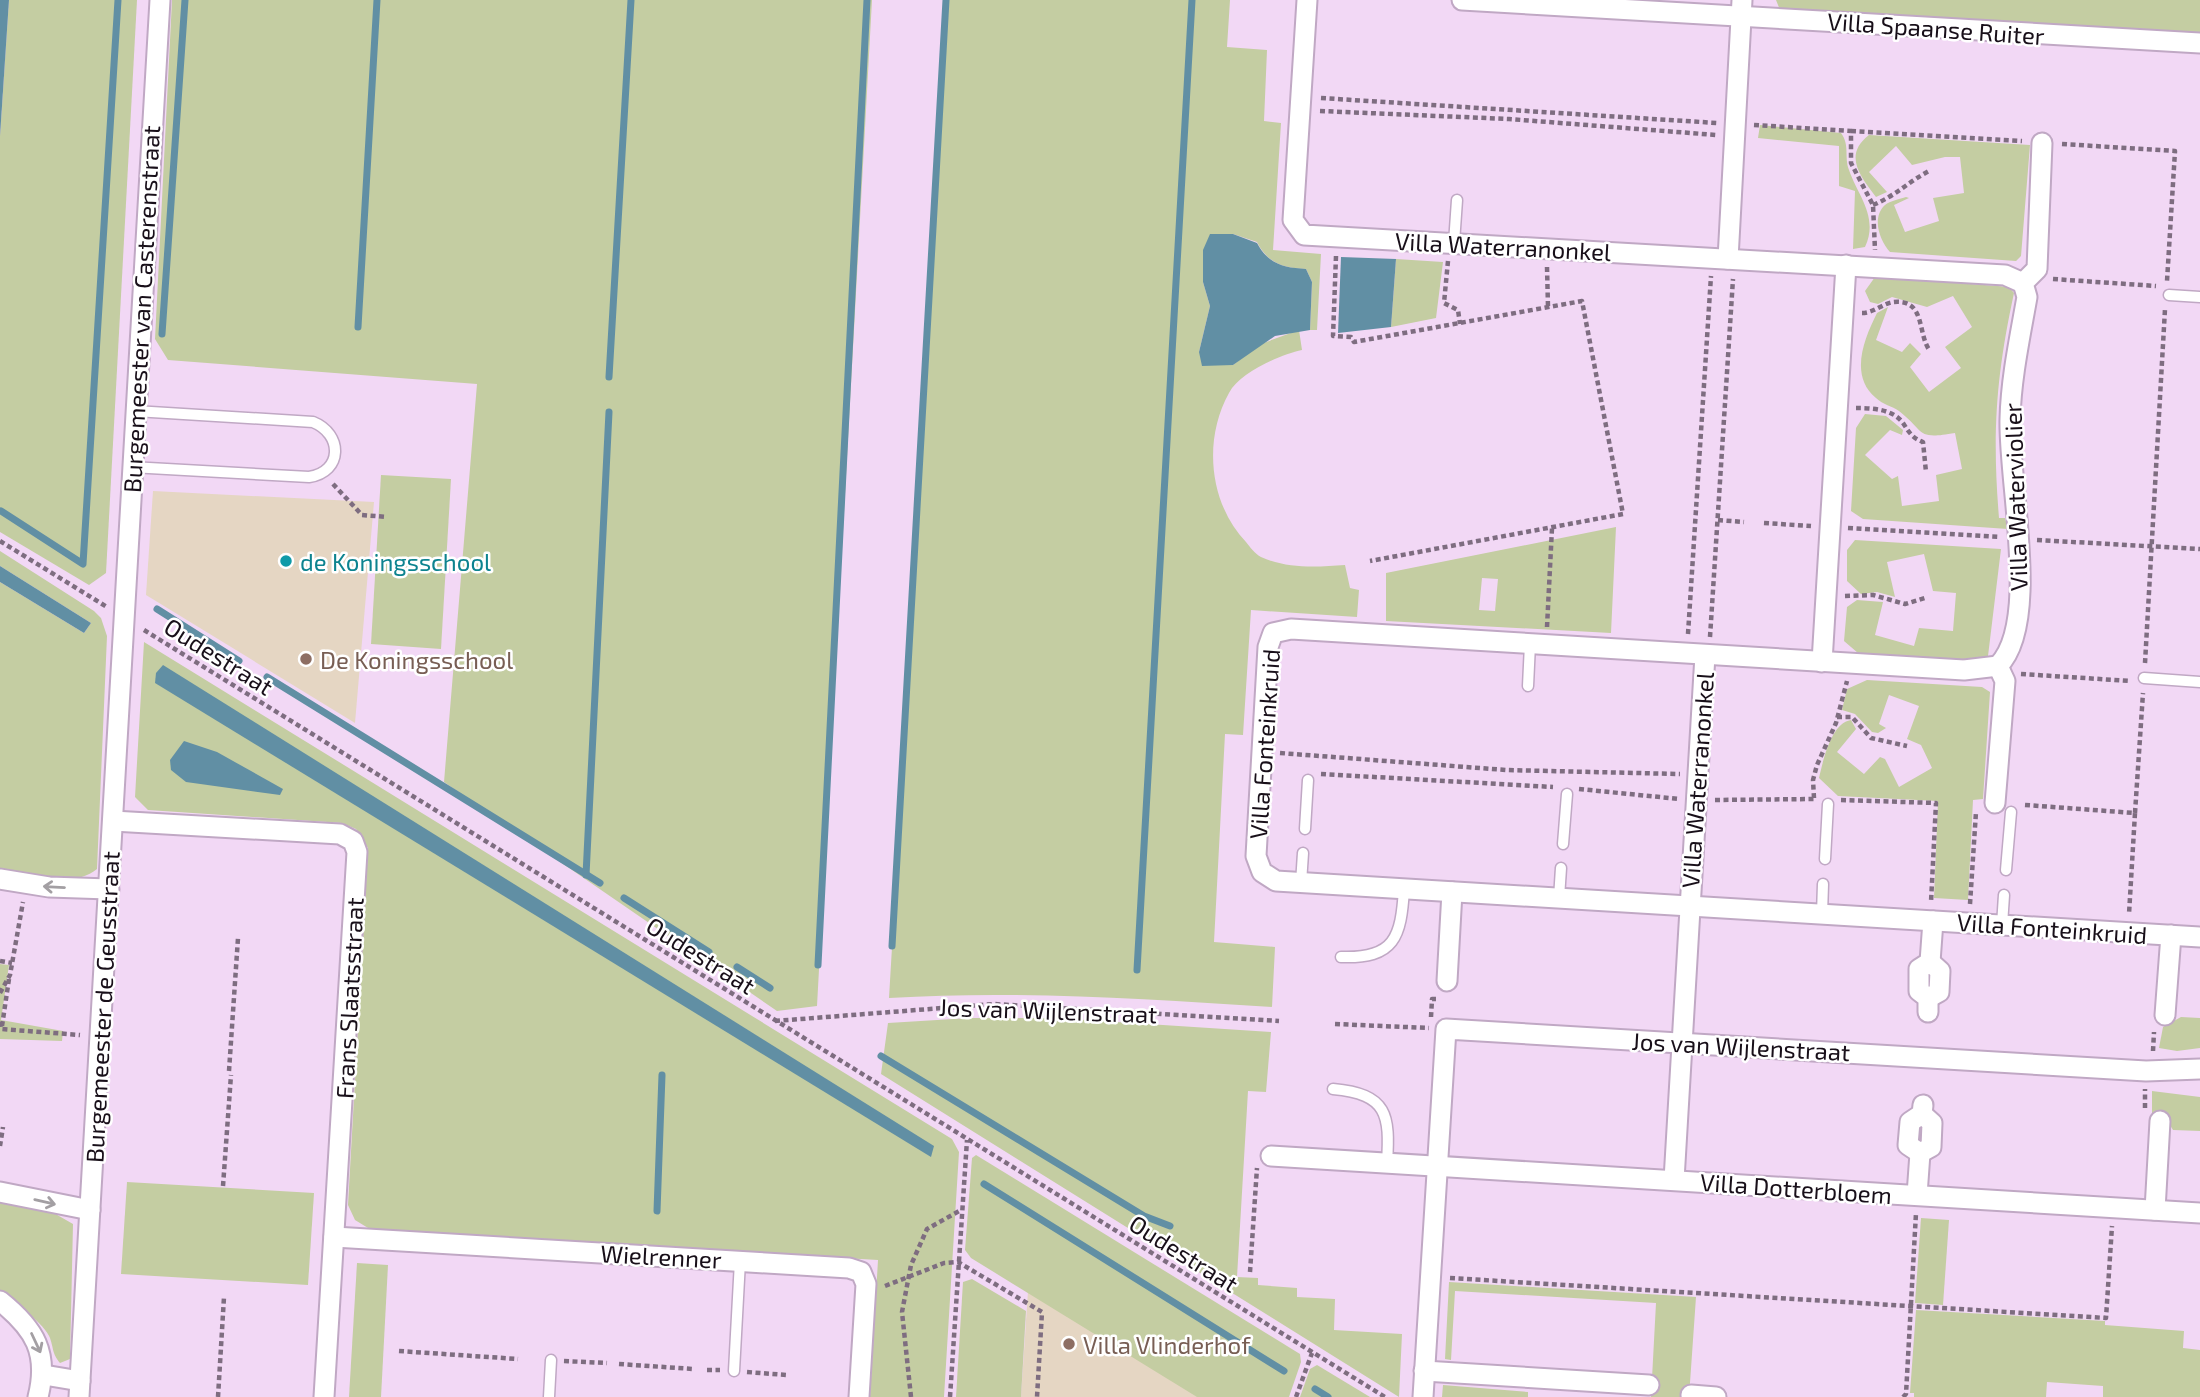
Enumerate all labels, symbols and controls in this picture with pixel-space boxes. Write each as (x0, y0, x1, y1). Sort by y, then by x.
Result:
street label: Villa Spaanse Ruiter (1826, 6, 2046, 50)
street label: Burgemeester van Casterenstraat (117, 124, 165, 494)
street label: Villa Waterranonkel (1394, 226, 1612, 266)
street label: Villa Waterviolier (1997, 402, 2033, 592)
place label: de Koningsschool (300, 547, 491, 576)
marker: de Koningsschool (278, 553, 294, 569)
street label: Oudestraat (159, 611, 279, 701)
place label: De Koningsschool (320, 645, 513, 674)
street label: Villa Fonteinkruid (1243, 648, 1285, 840)
marker: De Koningsschool (298, 651, 314, 667)
street label: Villa Waterranonkel (1675, 671, 1719, 889)
street label: Burgemeester de Geusstraat (79, 850, 125, 1164)
one-way arrow (43, 880, 66, 893)
street label: Frans Slaatsstraat (329, 897, 369, 1099)
street label: Villa Fonteinkruid (1956, 907, 2148, 949)
street label: Oudestraat (641, 910, 761, 1000)
street label: Jos van Wijlenstraat (938, 992, 1158, 1028)
street label: Jos van Wijlenstraat (1631, 1026, 1851, 1066)
street label: Villa Dotterbloem (1699, 1167, 1893, 1209)
one-way arrow (33, 1195, 56, 1209)
street label: Oudestraat (1124, 1208, 1244, 1298)
street label: Wielrenner (600, 1238, 723, 1274)
place label: Villa Vlinderhof (1083, 1330, 1251, 1359)
one-way arrow (30, 1332, 43, 1353)
marker: Villa Vlinderhof (1061, 1336, 1077, 1352)

